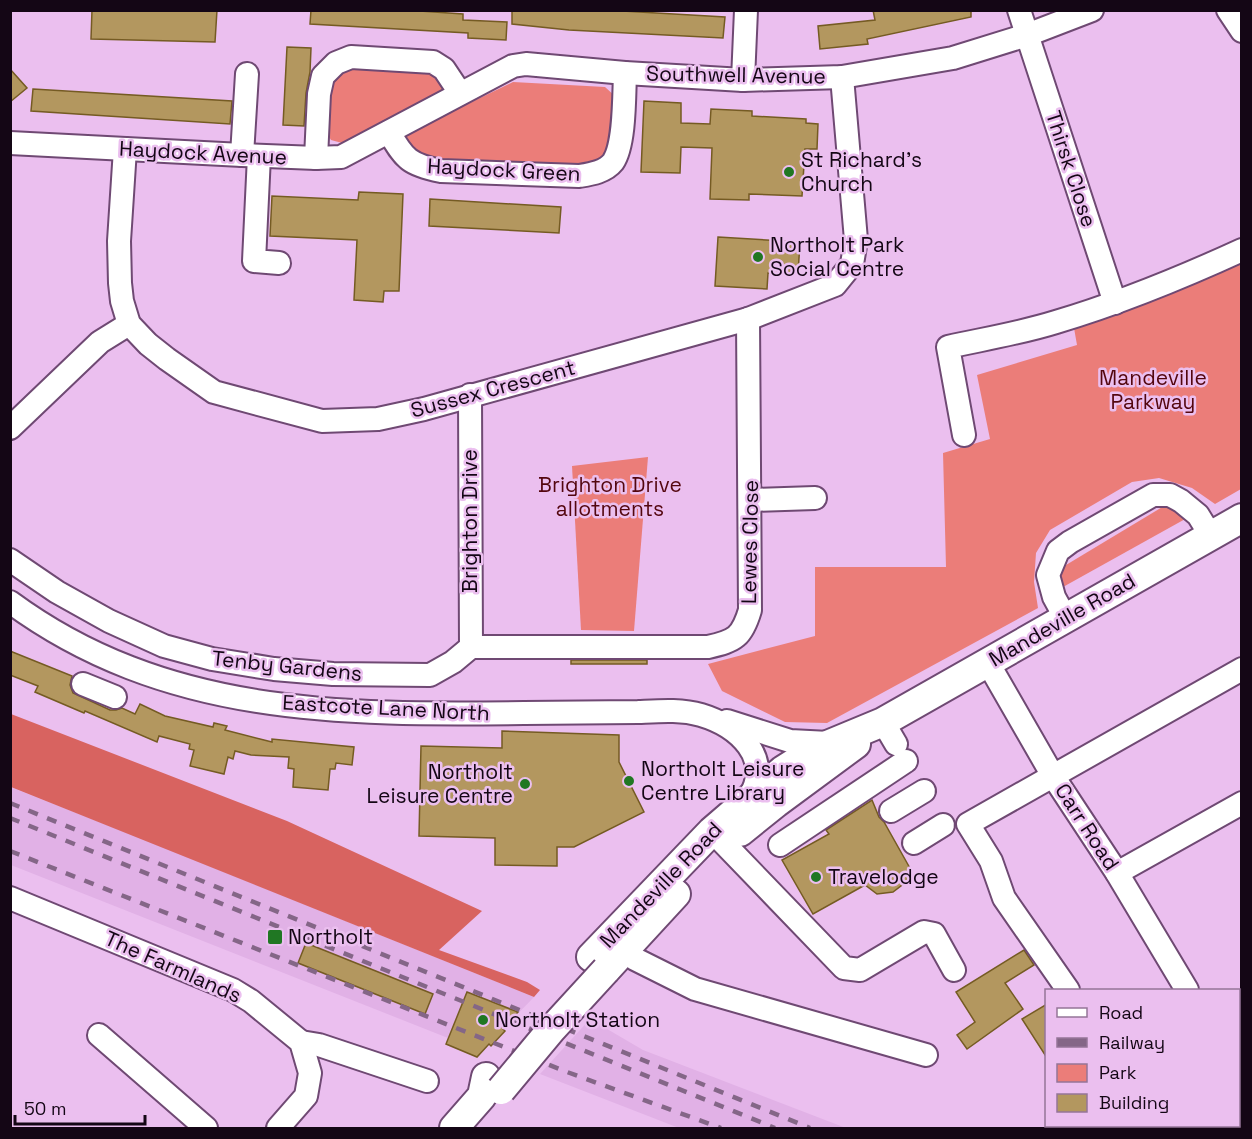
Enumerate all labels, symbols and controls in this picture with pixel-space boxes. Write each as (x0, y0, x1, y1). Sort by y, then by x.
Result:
street label: Southwell Avenue (646, 59, 826, 90)
street label: Thirsk Close (1040, 107, 1103, 231)
street label: Haydock Avenue (118, 135, 288, 170)
place label: St Richard's Church (801, 146, 922, 197)
street label: Haydock Green (427, 152, 581, 187)
marker: St Richard's Church (782, 165, 796, 179)
place label: Northolt Park Social Centre (770, 231, 904, 282)
marker: Northolt Park Social Centre (751, 250, 765, 264)
street label: Sussex Crescent (408, 354, 578, 423)
park label: Mandeville Parkway (1099, 364, 1207, 415)
street label: Brighton Drive (456, 449, 483, 593)
park label: Brighton Drive allotments (538, 471, 682, 522)
street label: Lewes Close (735, 480, 764, 604)
street label: Mandeville Road (984, 567, 1140, 672)
street label: Tenby Gardens (211, 644, 363, 687)
street label: Eastcote Lane North (282, 689, 490, 726)
place label: Northolt Leisure Centre Library (641, 755, 804, 806)
place label: Northolt Leisure Centre (367, 758, 513, 809)
marker: Northolt Leisure Centre Library (622, 774, 636, 788)
marker: Northolt Leisure Centre (518, 777, 532, 791)
street label: Carr Road (1049, 778, 1126, 875)
street label: Mandeville Road (594, 816, 728, 953)
place label: Travelodge (828, 863, 939, 890)
marker: Travelodge (809, 870, 823, 884)
place label: Northolt (288, 923, 373, 950)
street label: The Farmlands (101, 924, 246, 1009)
marker: Northolt (266, 928, 284, 946)
legend (1045, 989, 1240, 1127)
text: Road (1099, 1001, 1143, 1024)
place label: Northolt Station (495, 1006, 660, 1033)
marker: Northolt Station (476, 1013, 490, 1027)
text: Railway (1099, 1031, 1165, 1054)
text: Park (1099, 1061, 1137, 1084)
scale bar (15, 1088, 146, 1126)
text: Building (1099, 1091, 1169, 1114)
text: 50 m (24, 1097, 66, 1120)

